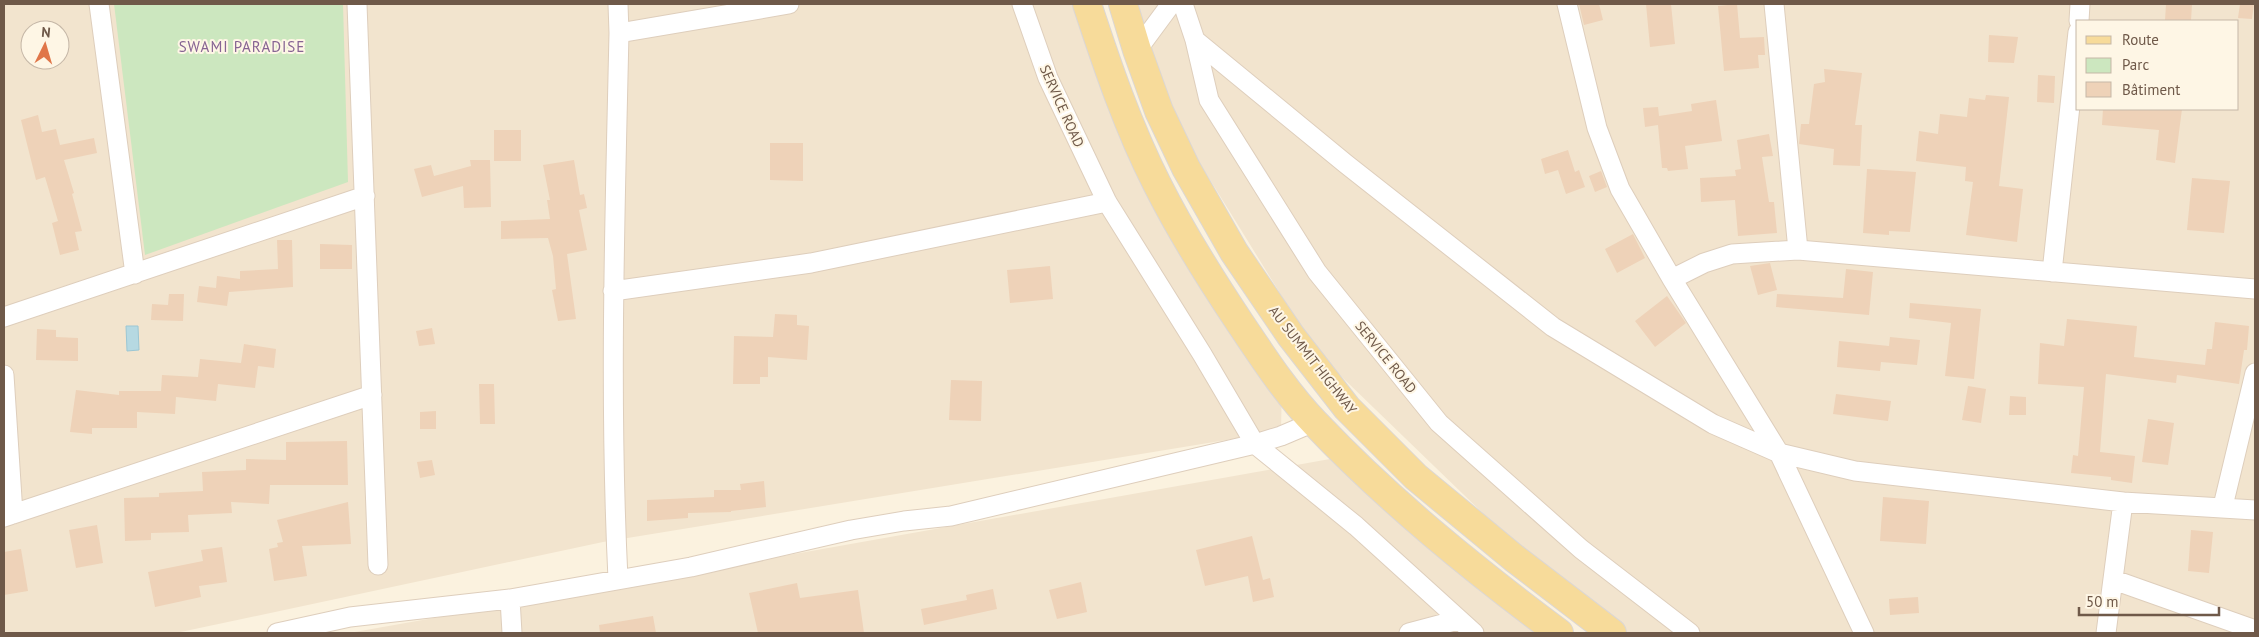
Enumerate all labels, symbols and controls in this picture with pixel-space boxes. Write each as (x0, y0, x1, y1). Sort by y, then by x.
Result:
north arrow (20, 20, 70, 70)
legend (2076, 20, 2239, 110)
text: N (41, 23, 52, 41)
text: Route (2122, 30, 2159, 49)
district label: SWAMI PARADISE (179, 37, 305, 56)
text: Parc (2122, 55, 2149, 74)
street label: SERVICE ROAD (1036, 62, 1088, 150)
text: Bâtiment (2122, 80, 2180, 99)
street label: AU SUMMIT HIGHWAY (1265, 302, 1361, 418)
street label: SERVICE ROAD (1351, 317, 1421, 397)
scale bar (2079, 584, 2219, 616)
text: 50 m (2086, 592, 2119, 611)

